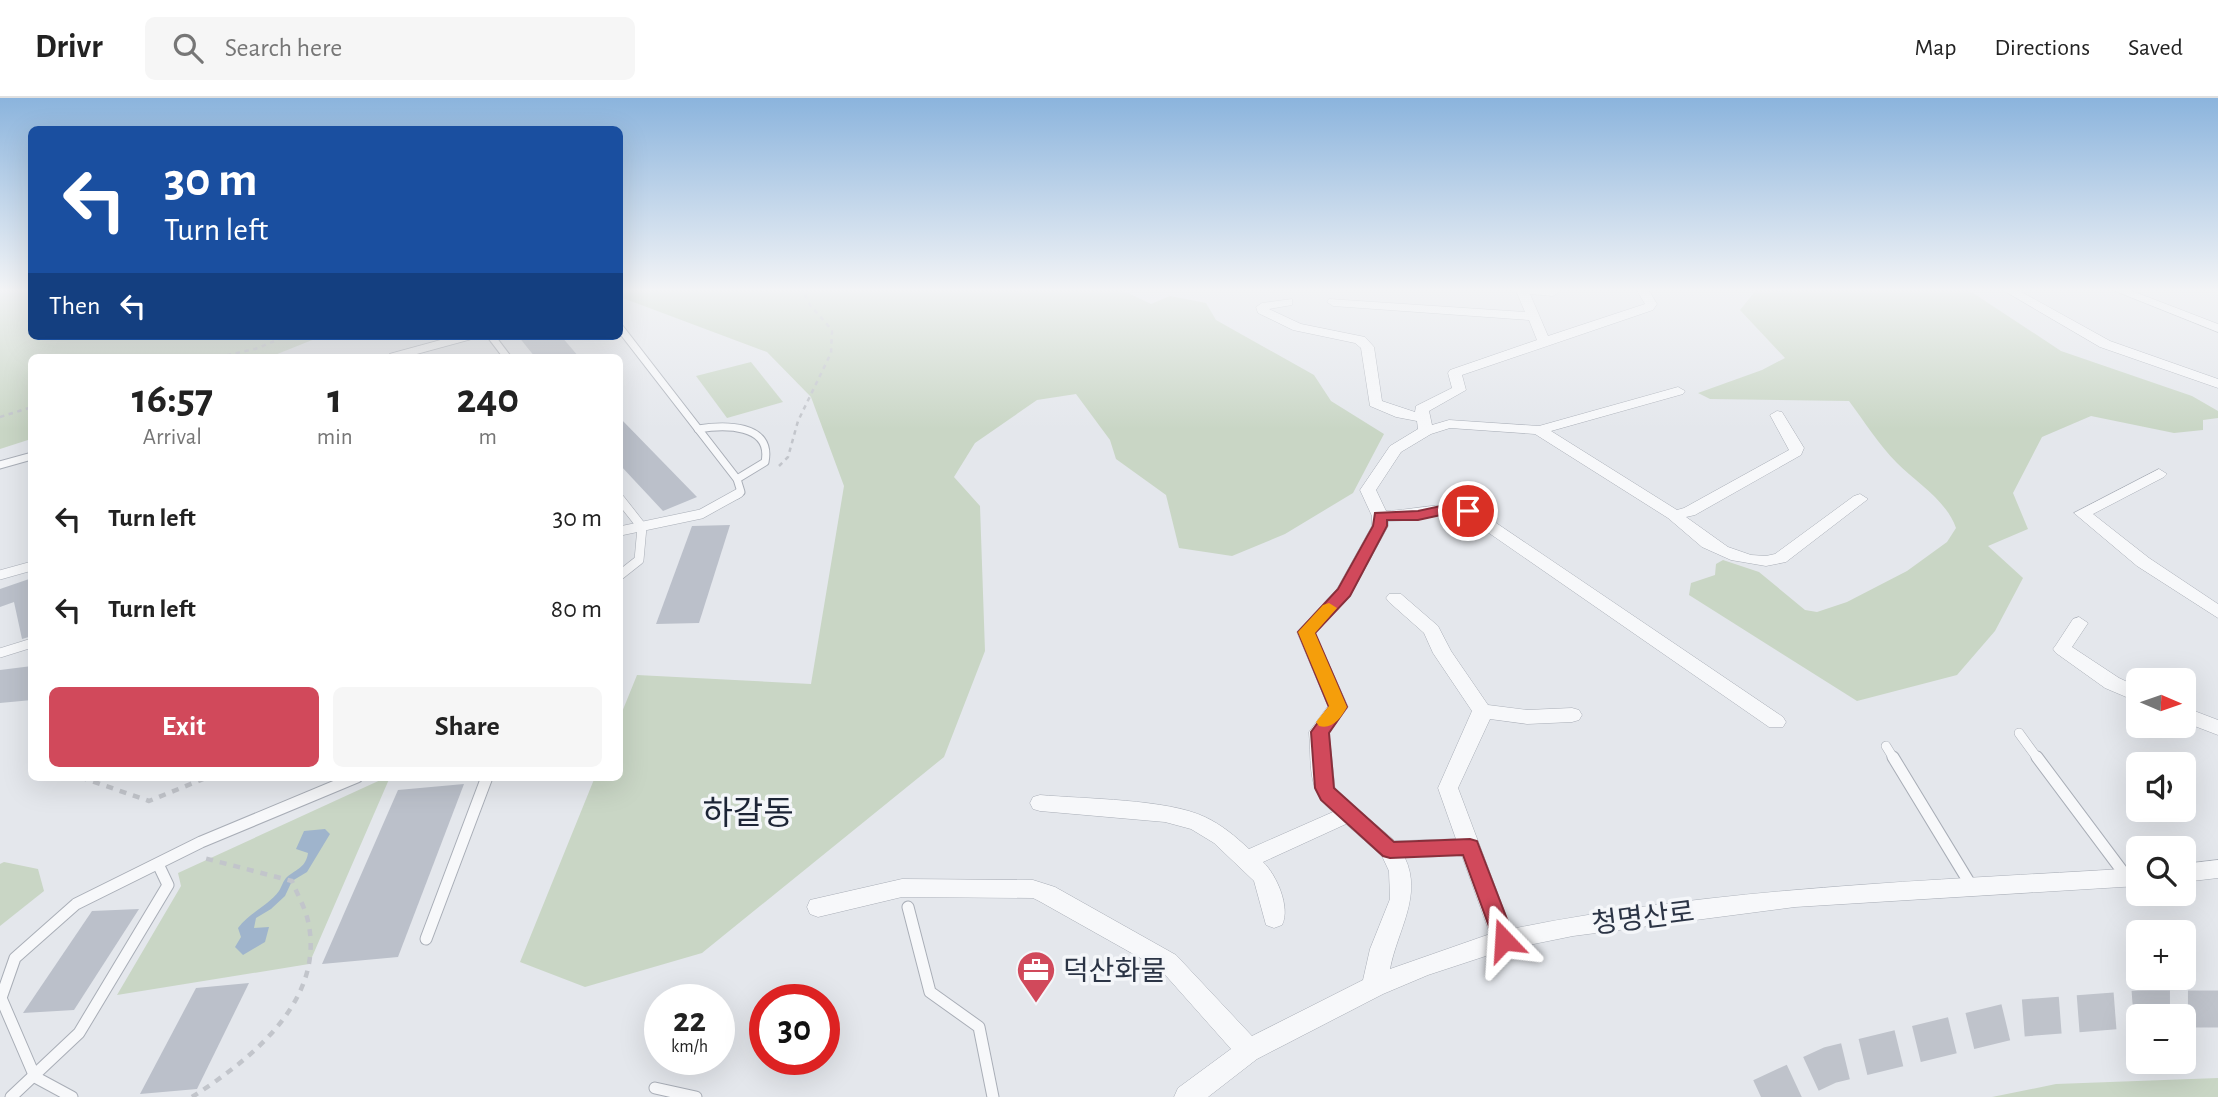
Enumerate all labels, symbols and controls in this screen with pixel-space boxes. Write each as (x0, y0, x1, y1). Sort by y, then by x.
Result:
search box (145, 17, 635, 80)
icon: search (169, 29, 207, 67)
text: Drivr (35, 31, 103, 64)
text: Search here (225, 35, 342, 61)
text: Map (1914, 36, 1956, 60)
text: Directions (1994, 36, 2090, 60)
text: Saved (2128, 36, 2183, 60)
icon: left (49, 154, 140, 245)
text: 30 m (164, 156, 258, 205)
text: Turn left (164, 214, 268, 246)
icon: left (114, 287, 152, 325)
text: Then (49, 293, 100, 319)
text: 16:57 (132, 378, 213, 420)
text: 1 (327, 378, 342, 420)
text: 240 (456, 378, 519, 420)
text: Arrival (143, 426, 202, 449)
text: min (317, 426, 353, 449)
text: m (479, 426, 497, 449)
pin (1438, 481, 1498, 541)
icon: arrive (1449, 492, 1487, 530)
icon: left (49, 500, 87, 538)
text: Turn left (108, 505, 196, 531)
text: 30 m (552, 505, 602, 531)
icon: left (49, 591, 87, 629)
text: Turn left (108, 596, 196, 622)
text: 80 m (551, 596, 602, 622)
north arrow (2126, 668, 2196, 738)
map controls (2126, 668, 2196, 1074)
button: Exit (49, 687, 319, 767)
button: Share (333, 687, 602, 767)
button: sound (2126, 752, 2196, 822)
district label: 하갈동 (702, 796, 794, 831)
button: search (2126, 836, 2196, 906)
street label: 청명산로 (1590, 897, 1696, 939)
position arrow (1467, 903, 1541, 977)
button: + (2126, 920, 2196, 990)
office icon: 덕산화물 (1015, 949, 1057, 1004)
place label: 덕산화물 (1063, 956, 1166, 986)
speed limit sign: 30 (749, 984, 840, 1075)
text: 22 (673, 1003, 706, 1038)
button: − (2126, 1004, 2196, 1074)
text: km/h (671, 1038, 708, 1056)

